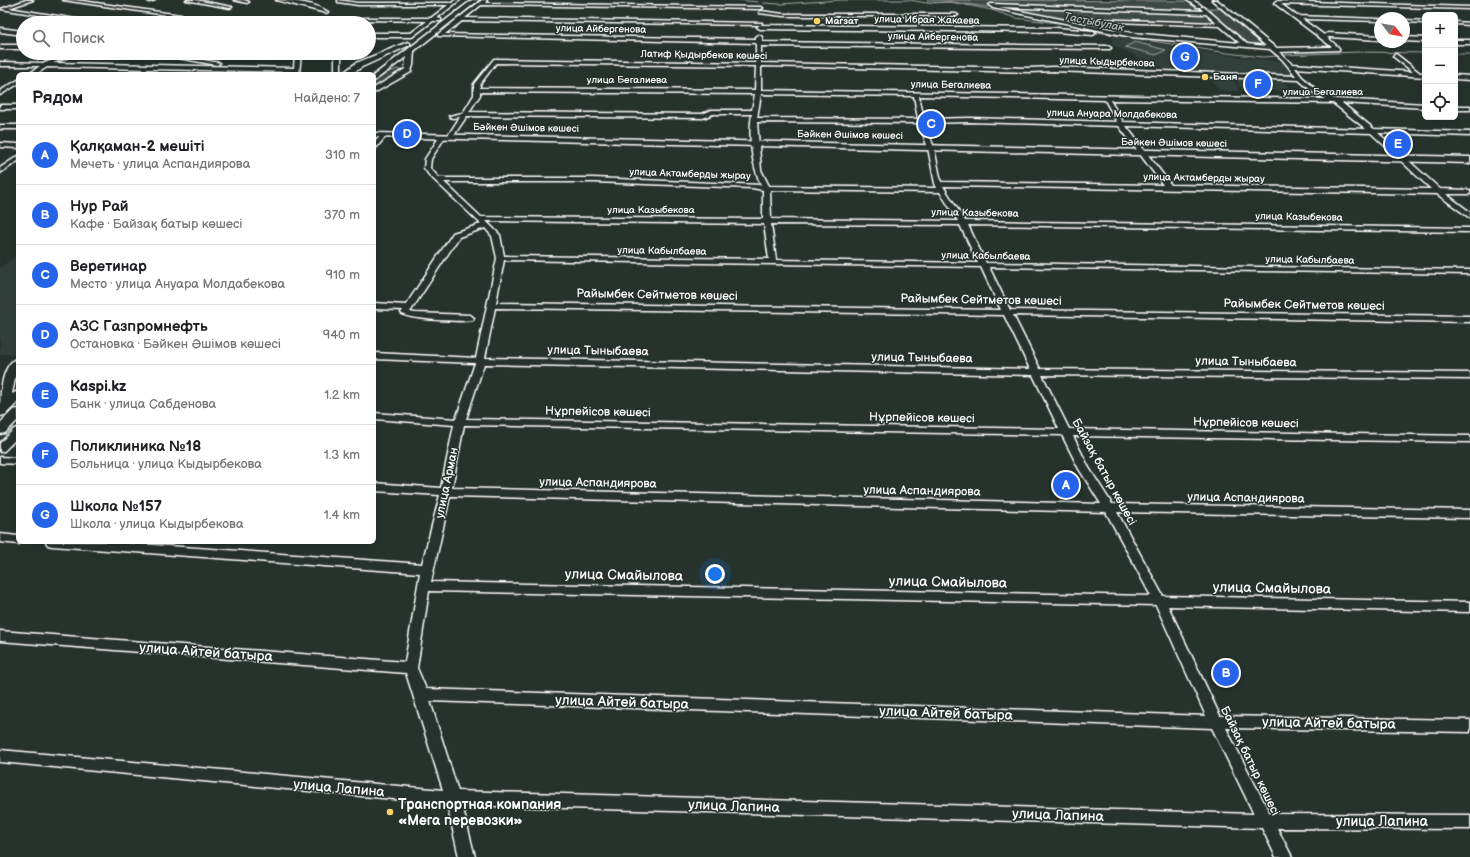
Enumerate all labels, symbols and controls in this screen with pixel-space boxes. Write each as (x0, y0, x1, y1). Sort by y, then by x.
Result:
water label: Тастыбулак (1063, 10, 1125, 34)
north arrow (1374, 12, 1410, 48)
map controls (1422, 12, 1458, 120)
button: + (1422, 12, 1458, 48)
street label: улица Ибрая Жакаева (874, 13, 980, 27)
place label: Магзат (825, 15, 859, 27)
search box (16, 16, 376, 60)
marker: Магзат (812, 16, 822, 26)
street label: улица Айбергенова (556, 22, 646, 36)
icon: search (30, 27, 52, 49)
text: Поиск (62, 29, 105, 48)
street label: улица Айбергенова (888, 30, 978, 44)
pin: G (1172, 42, 1198, 72)
street label: Латиф Қыдырбеков көшесі (640, 48, 767, 62)
button: − (1422, 48, 1458, 84)
street label: улица Кыдырбекова (1059, 54, 1155, 70)
pin: F (1245, 69, 1271, 99)
place label: Баня (1213, 71, 1238, 83)
marker: Баня (1200, 72, 1210, 82)
street label: улица Бегалиева (587, 74, 667, 86)
street label: улица Бегалиева (911, 78, 991, 92)
button: locate (1422, 84, 1458, 120)
street label: улица Бегалиева (1283, 86, 1363, 98)
text: Рядом (32, 88, 83, 108)
text: Найдено: 7 (294, 90, 360, 106)
street label: улица Ануара Молдабекова (1047, 107, 1177, 121)
pin: C (918, 109, 944, 139)
pin: D (394, 119, 420, 149)
street label: Бәйкен Әшімов көшесі (473, 121, 579, 135)
street label: Бәйкен Әшімов көшесі (797, 128, 903, 142)
pin: E (1385, 129, 1411, 159)
street label: Бәйкен Әшімов көшесі (1121, 136, 1227, 150)
text: Қалқаман-2 мешіті (70, 137, 205, 156)
text: A (41, 147, 49, 163)
text: 310 m (325, 147, 360, 163)
text: Мечеть · улица Аспандиярова (70, 156, 250, 172)
street label: улица Актамберды жырау (629, 166, 751, 182)
street label: улица Актамберды жырау (1143, 171, 1265, 185)
text: Нур Рай (70, 197, 129, 216)
street label: улица Казыбекова (607, 204, 695, 216)
street label: улица Казыбекова (931, 206, 1019, 220)
text: B (40, 207, 50, 223)
text: 370 m (324, 207, 360, 223)
street label: улица Казыбекова (1255, 210, 1343, 224)
text: Кафе · Байзақ батыр көшесі (70, 216, 243, 232)
street label: улица Кабылбаева (617, 244, 707, 258)
street label: улица Кабылбаева (941, 249, 1031, 263)
street label: улица Кабылбаева (1265, 253, 1355, 267)
text: Веретинар (70, 257, 147, 276)
text: C (40, 267, 50, 283)
text: 910 m (326, 267, 360, 283)
text: Место · улица Ануара Молдабекова (70, 276, 285, 292)
street label: Райымбек Сейтметов көшесі (576, 286, 738, 304)
street label: Райымбек Сейтметов көшесі (900, 291, 1062, 309)
street label: Райымбек Сейтметов көшесі (1223, 296, 1385, 314)
text: АЗС Газпромнефть (70, 317, 208, 336)
text: D (40, 327, 50, 343)
text: 940 m (323, 327, 360, 343)
text: Остановка · Бәйкен Әшімов көшесі (70, 336, 281, 352)
street label: улица Тыныбаева (547, 343, 649, 359)
street label: улица Тыныбаева (871, 350, 973, 366)
street label: улица Тыныбаева (1195, 354, 1297, 370)
text: Kaspi.kz (70, 377, 126, 396)
text: E (41, 387, 49, 403)
text: 1.2 km (324, 387, 360, 403)
text: Банк · улица Сабденова (70, 396, 216, 412)
street label: Нұрпейісов көшесі (545, 404, 651, 420)
street label: Нұрпейісов көшесі (869, 410, 975, 426)
street label: Нұрпейісов көшесі (1193, 415, 1299, 431)
street label: Байзақ батыр көшесі (1068, 416, 1140, 528)
text: Поликлиника №18 (70, 437, 201, 456)
street label: улица Арман (432, 446, 462, 520)
text: F (41, 447, 49, 463)
text: 1.3 km (324, 447, 360, 463)
text: Больница · улица Кыдырбекова (70, 456, 262, 472)
pin: A (1053, 470, 1079, 500)
street label: улица Аспандиярова (539, 474, 657, 492)
street label: улица Аспандиярова (863, 482, 981, 500)
street label: улица Аспандиярова (1187, 489, 1305, 507)
text: Школа №157 (70, 497, 162, 516)
text: G (40, 507, 50, 523)
text: 1.4 km (324, 507, 360, 523)
text: Школа · улица Кыдырбекова (70, 516, 244, 532)
your location (705, 564, 725, 584)
street label: улица Смайылова (565, 565, 684, 585)
street label: улица Смайылова (889, 572, 1008, 592)
street label: улица Смайылова (1213, 578, 1332, 598)
street label: улица Айтей батыра (139, 639, 274, 665)
pin: B (1213, 658, 1239, 688)
street label: улица Айтей батыра (555, 691, 690, 713)
street label: улица Айтей батыра (879, 702, 1014, 724)
street label: Байзақ батыр көшесі (1217, 704, 1283, 818)
street label: улица Айтей батыра (1262, 713, 1397, 733)
street label: улица Лапина (293, 776, 386, 801)
place label: Транспортная компания «Мега перевозки» (398, 796, 561, 829)
street label: улица Лапина (688, 796, 781, 816)
street label: улица Лапина (1012, 805, 1105, 825)
marker: Транспортная компания «Мега перевозки» (385, 807, 395, 817)
street label: улица Лапина (1336, 813, 1429, 830)

